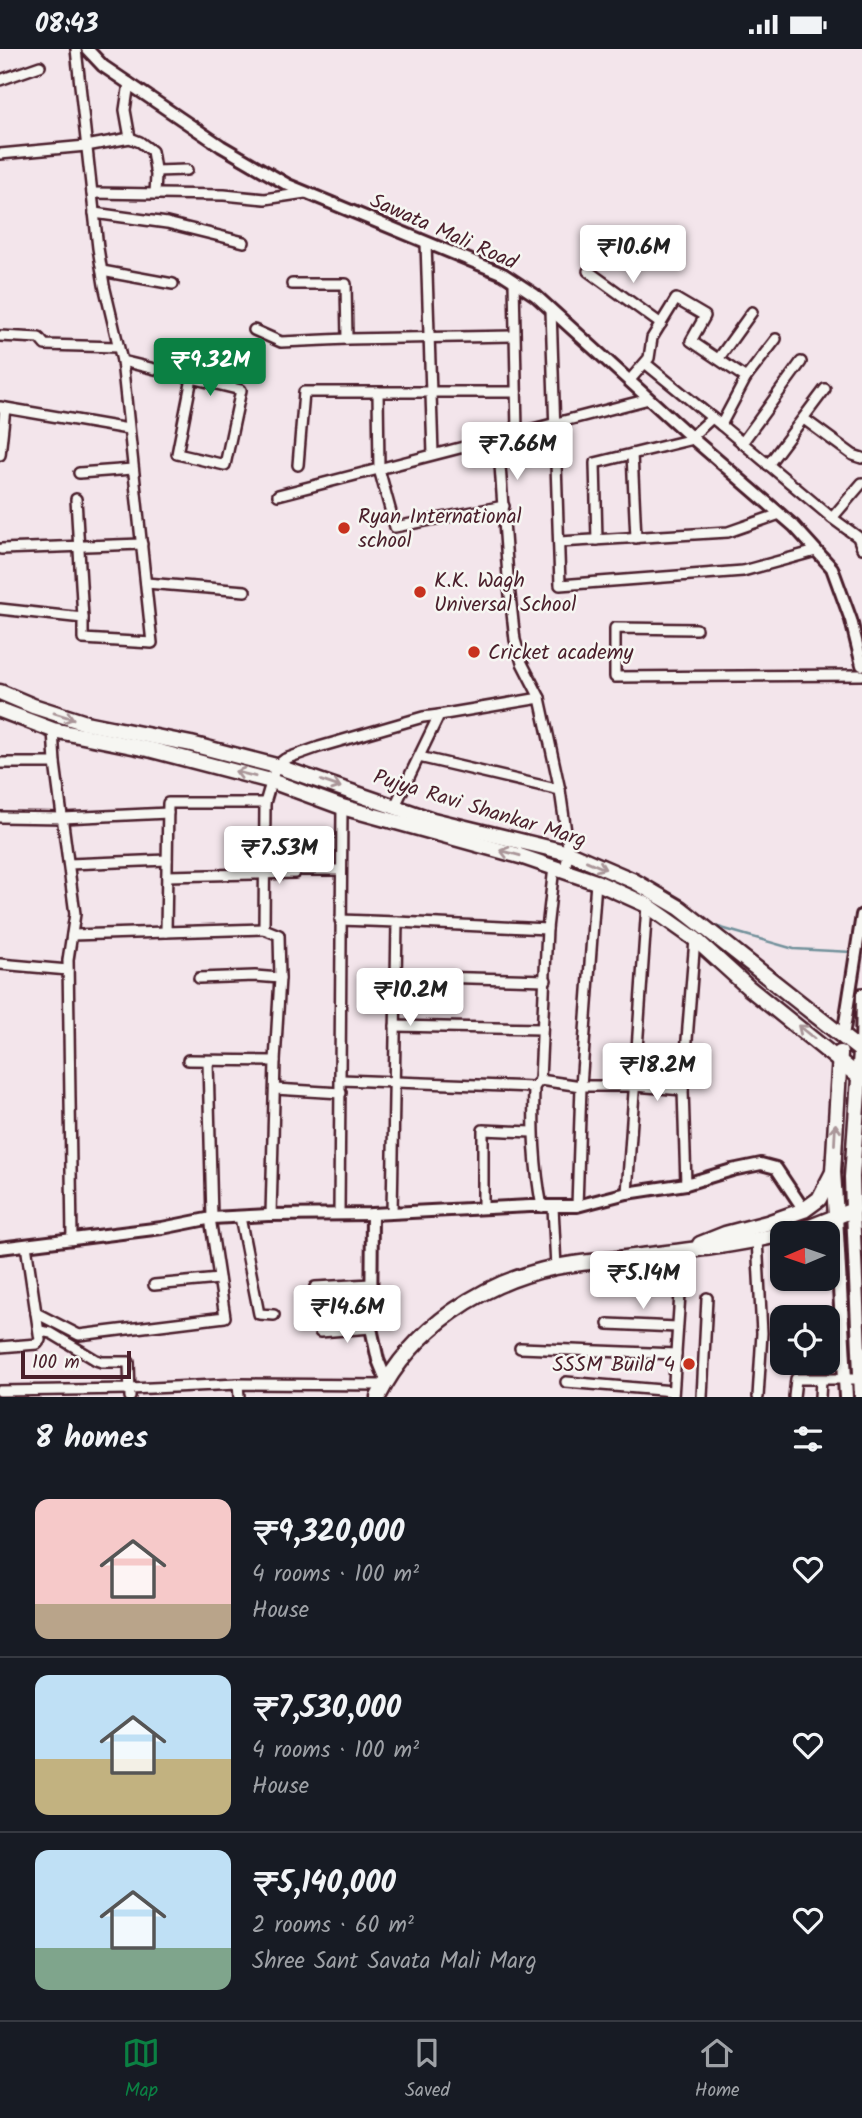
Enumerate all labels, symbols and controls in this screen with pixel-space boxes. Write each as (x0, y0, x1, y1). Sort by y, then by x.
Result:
text: 08:43 (35, 4, 98, 46)
street label: Sawata Mali Road (364, 185, 523, 280)
pin: ₹10.6M (576, 225, 690, 285)
text: ₹10.6M (596, 230, 670, 266)
pin: ₹9.32M (153, 339, 267, 398)
text: ₹9.32M (170, 343, 250, 379)
pin: ₹7.66M (460, 423, 574, 482)
text: ₹7.66M (478, 427, 556, 463)
place label: Ryan International school (358, 501, 522, 558)
marker: Ryan International school (336, 520, 352, 536)
place label: K.K. Wagh Universal School (434, 565, 576, 622)
marker: K.K. Wagh Universal School (412, 584, 428, 600)
place label: Cricket academy (488, 637, 633, 670)
marker: Cricket academy (466, 644, 482, 660)
one-way arrow (53, 710, 75, 723)
street label: Pujya Ravi Shankar Marg (369, 761, 590, 858)
one-way arrow (235, 767, 257, 780)
one-way arrow (320, 779, 342, 791)
pin: ₹7.53M (222, 827, 336, 886)
text: ₹7.53M (240, 831, 318, 867)
one-way arrow (500, 846, 522, 859)
one-way arrow (584, 859, 606, 872)
pin: ₹10.2M (353, 969, 467, 1028)
text: ₹10.2M (372, 973, 448, 1009)
one-way arrow (797, 1025, 815, 1040)
pin: ₹18.2M (600, 1044, 714, 1103)
text: ₹18.2M (619, 1048, 695, 1084)
one-way arrow (829, 1123, 842, 1146)
north arrow (770, 1221, 840, 1291)
map controls (770, 1221, 840, 1375)
pin: ₹5.14M (586, 1251, 700, 1311)
text: ₹5.14M (606, 1256, 680, 1292)
pin: ₹14.6M (290, 1285, 404, 1345)
text: ₹14.6M (310, 1290, 384, 1326)
button: locate (770, 1305, 840, 1375)
scale bar (21, 1348, 131, 1380)
text: 100 m (32, 1348, 80, 1378)
place label: SSSM Build 4 (552, 1349, 675, 1382)
marker: SSSM Build 4 (681, 1356, 697, 1372)
text: 8 homes (35, 1415, 148, 1463)
icon: filters (789, 1420, 827, 1458)
text: ₹9,320,000 (252, 1509, 404, 1557)
icon: home (91, 1527, 175, 1611)
icon: heart (789, 1550, 827, 1588)
text: 4 rooms · 100 m² (252, 1557, 419, 1593)
text: House (252, 1593, 309, 1629)
text: ₹7,530,000 (252, 1685, 401, 1733)
icon: home (91, 1703, 175, 1787)
icon: heart (789, 1726, 827, 1764)
text: 4 rooms · 100 m² (252, 1733, 419, 1769)
text: House (252, 1769, 309, 1805)
text: ₹5,140,000 (252, 1860, 396, 1908)
icon: home (91, 1878, 175, 1962)
icon: heart (789, 1901, 827, 1939)
text: 2 rooms · 60 m² (252, 1908, 414, 1944)
text: Shree Sant Savata Mali Marg (252, 1944, 537, 1980)
tab: Map (122, 2034, 160, 2106)
tab: Saved (405, 2034, 450, 2106)
tab: Home (695, 2034, 740, 2106)

